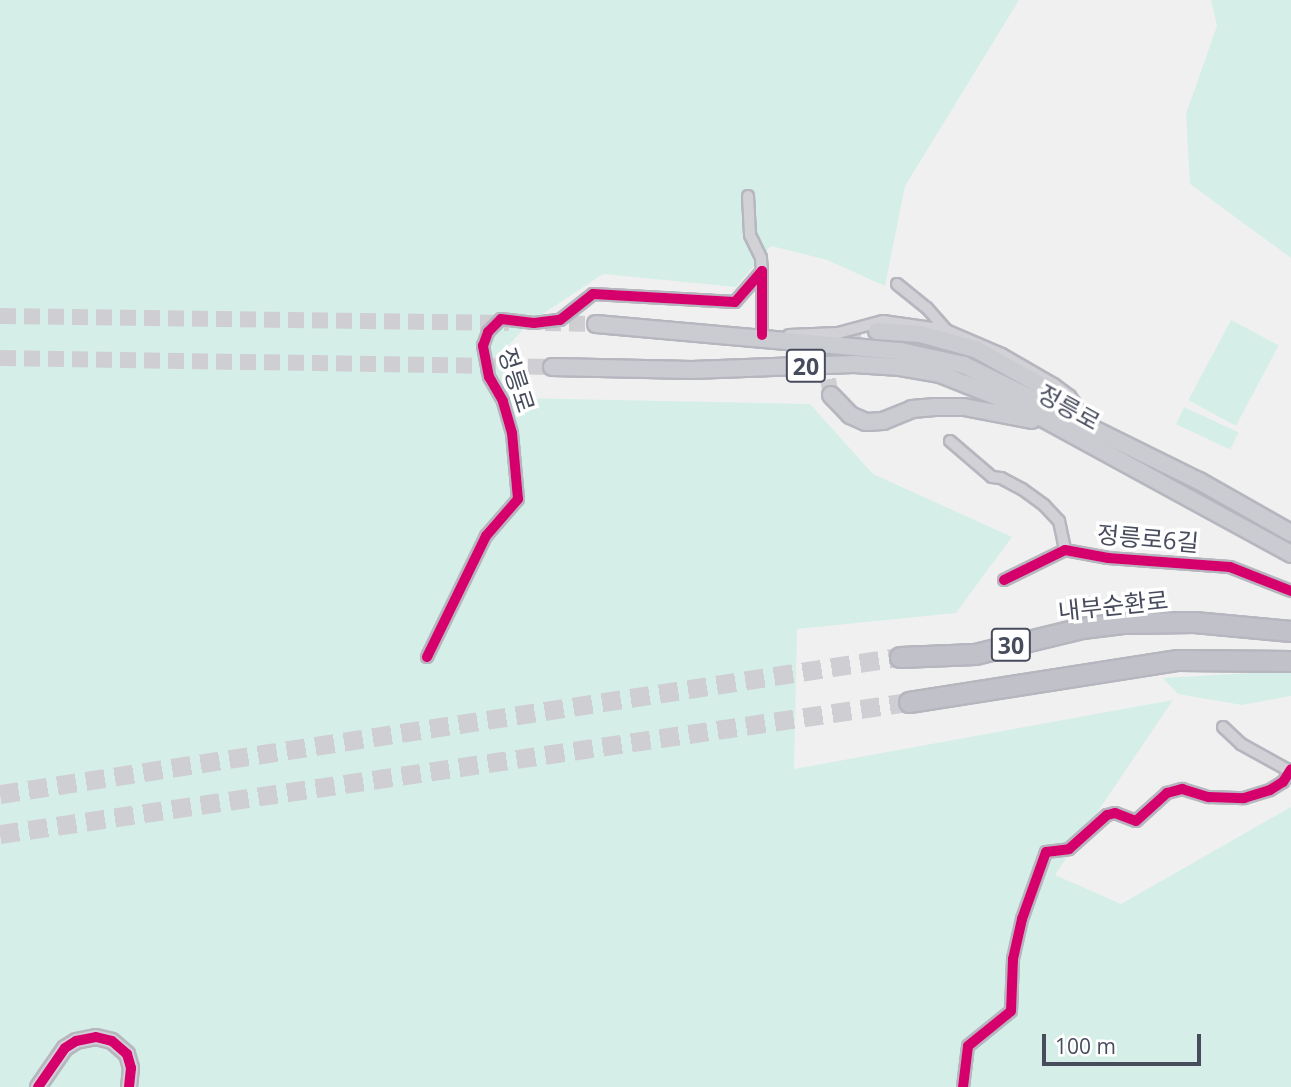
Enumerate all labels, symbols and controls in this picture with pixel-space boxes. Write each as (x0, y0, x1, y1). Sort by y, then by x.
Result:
street label: 정릉로 (493, 344, 541, 416)
road number: 20 (785, 346, 827, 386)
street label: 정릉로 (1033, 378, 1105, 436)
street label: 정릉로6길 (1096, 519, 1200, 557)
street label: 내부순환로 (1057, 585, 1169, 625)
road number: 30 (990, 625, 1032, 664)
scale bar (1046, 1020, 1205, 1064)
text: 100 m (1055, 1032, 1116, 1060)

